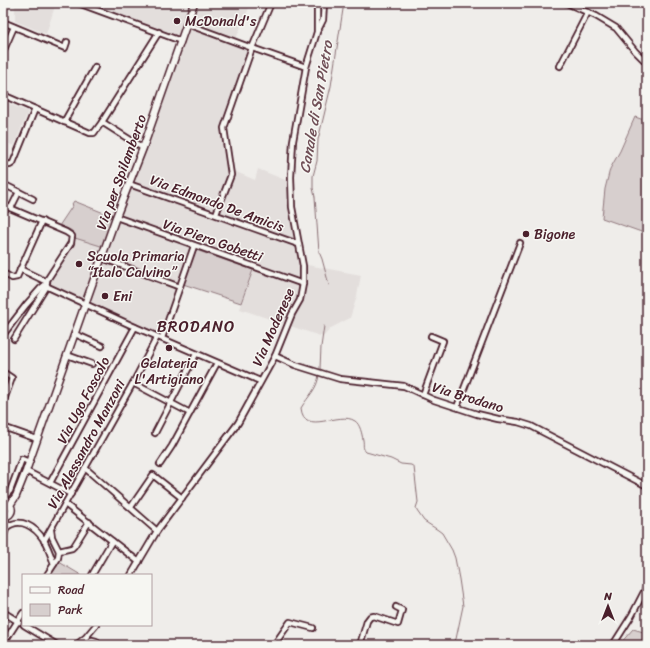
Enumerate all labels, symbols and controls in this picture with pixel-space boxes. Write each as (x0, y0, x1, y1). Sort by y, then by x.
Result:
place label: McDonald's (185, 9, 257, 34)
marker: McDonald's (172, 16, 182, 26)
water label: Canale di San Pietro (292, 38, 341, 175)
street label: Via per Spilamberto (89, 111, 154, 233)
street label: Via Edmondo De Amicis (146, 168, 288, 239)
street label: Via Piero Gobetti (159, 212, 267, 270)
place label: Bigone (534, 222, 575, 247)
marker: Bigone (521, 229, 531, 239)
place label: Scuola Primaria “Italo Calvino” (87, 244, 185, 285)
marker: Scuola Primaria “Italo Calvino” (74, 259, 84, 269)
place label: Eni (113, 284, 133, 309)
street label: Via Modenese (245, 284, 302, 370)
marker: Eni (100, 291, 110, 301)
district label: BRODANO (157, 312, 235, 341)
marker: Gelateria L'Artigiano (164, 343, 174, 353)
place label: Gelateria L'Artigiano (134, 351, 204, 392)
street label: Via Ugo Foscolo (50, 352, 117, 448)
street label: Via Alessandro Manzoni (40, 374, 133, 514)
street label: Via Brodano (429, 375, 507, 420)
legend (22, 574, 152, 626)
text: Road (58, 579, 85, 601)
north arrow (588, 586, 628, 626)
text: N (603, 587, 612, 606)
text: Park (58, 599, 83, 621)

